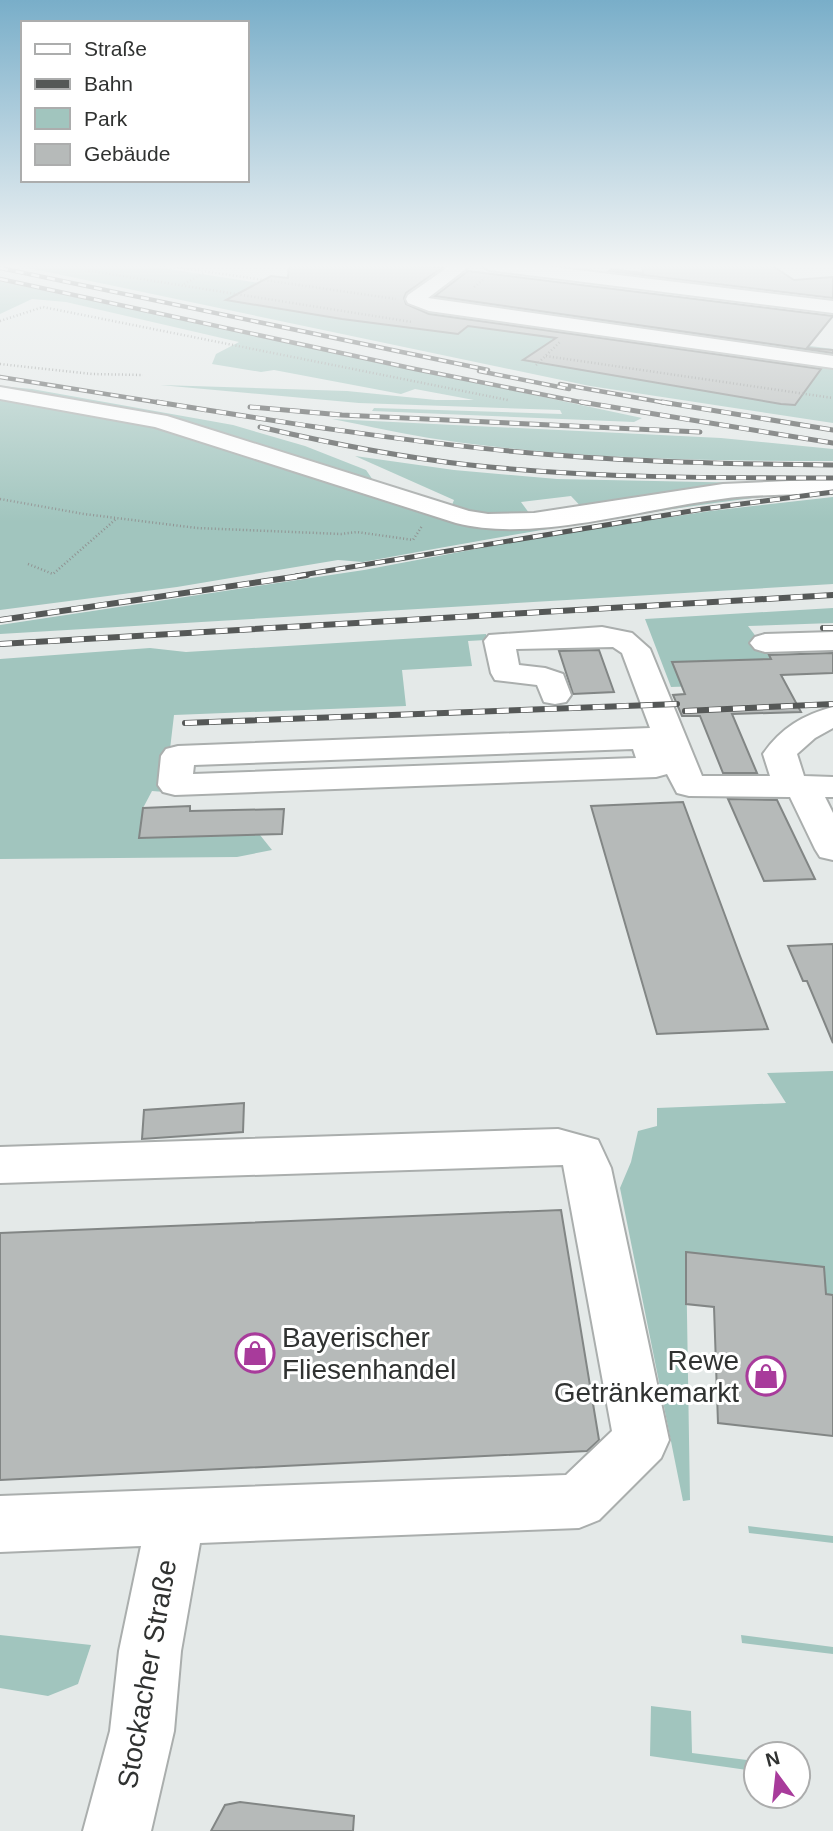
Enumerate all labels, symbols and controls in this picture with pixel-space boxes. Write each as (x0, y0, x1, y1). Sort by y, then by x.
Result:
legend (21, 21, 248, 182)
text: Straße (84, 37, 147, 60)
text: Bahn (84, 72, 133, 95)
text: Park (84, 107, 128, 130)
text: Gebäude (84, 142, 170, 165)
place label: Bayerischer Fliesenhandel (282, 1322, 456, 1385)
shop icon: Bayerischer Fliesenhandel (234, 1332, 276, 1374)
place label: Rewe Getränkemarkt (554, 1345, 739, 1408)
shop icon: Rewe Getränkemarkt (745, 1355, 787, 1397)
street label: Stockacher Straße (112, 1557, 182, 1791)
north arrow (742, 1740, 812, 1810)
text: N (763, 1747, 782, 1771)

